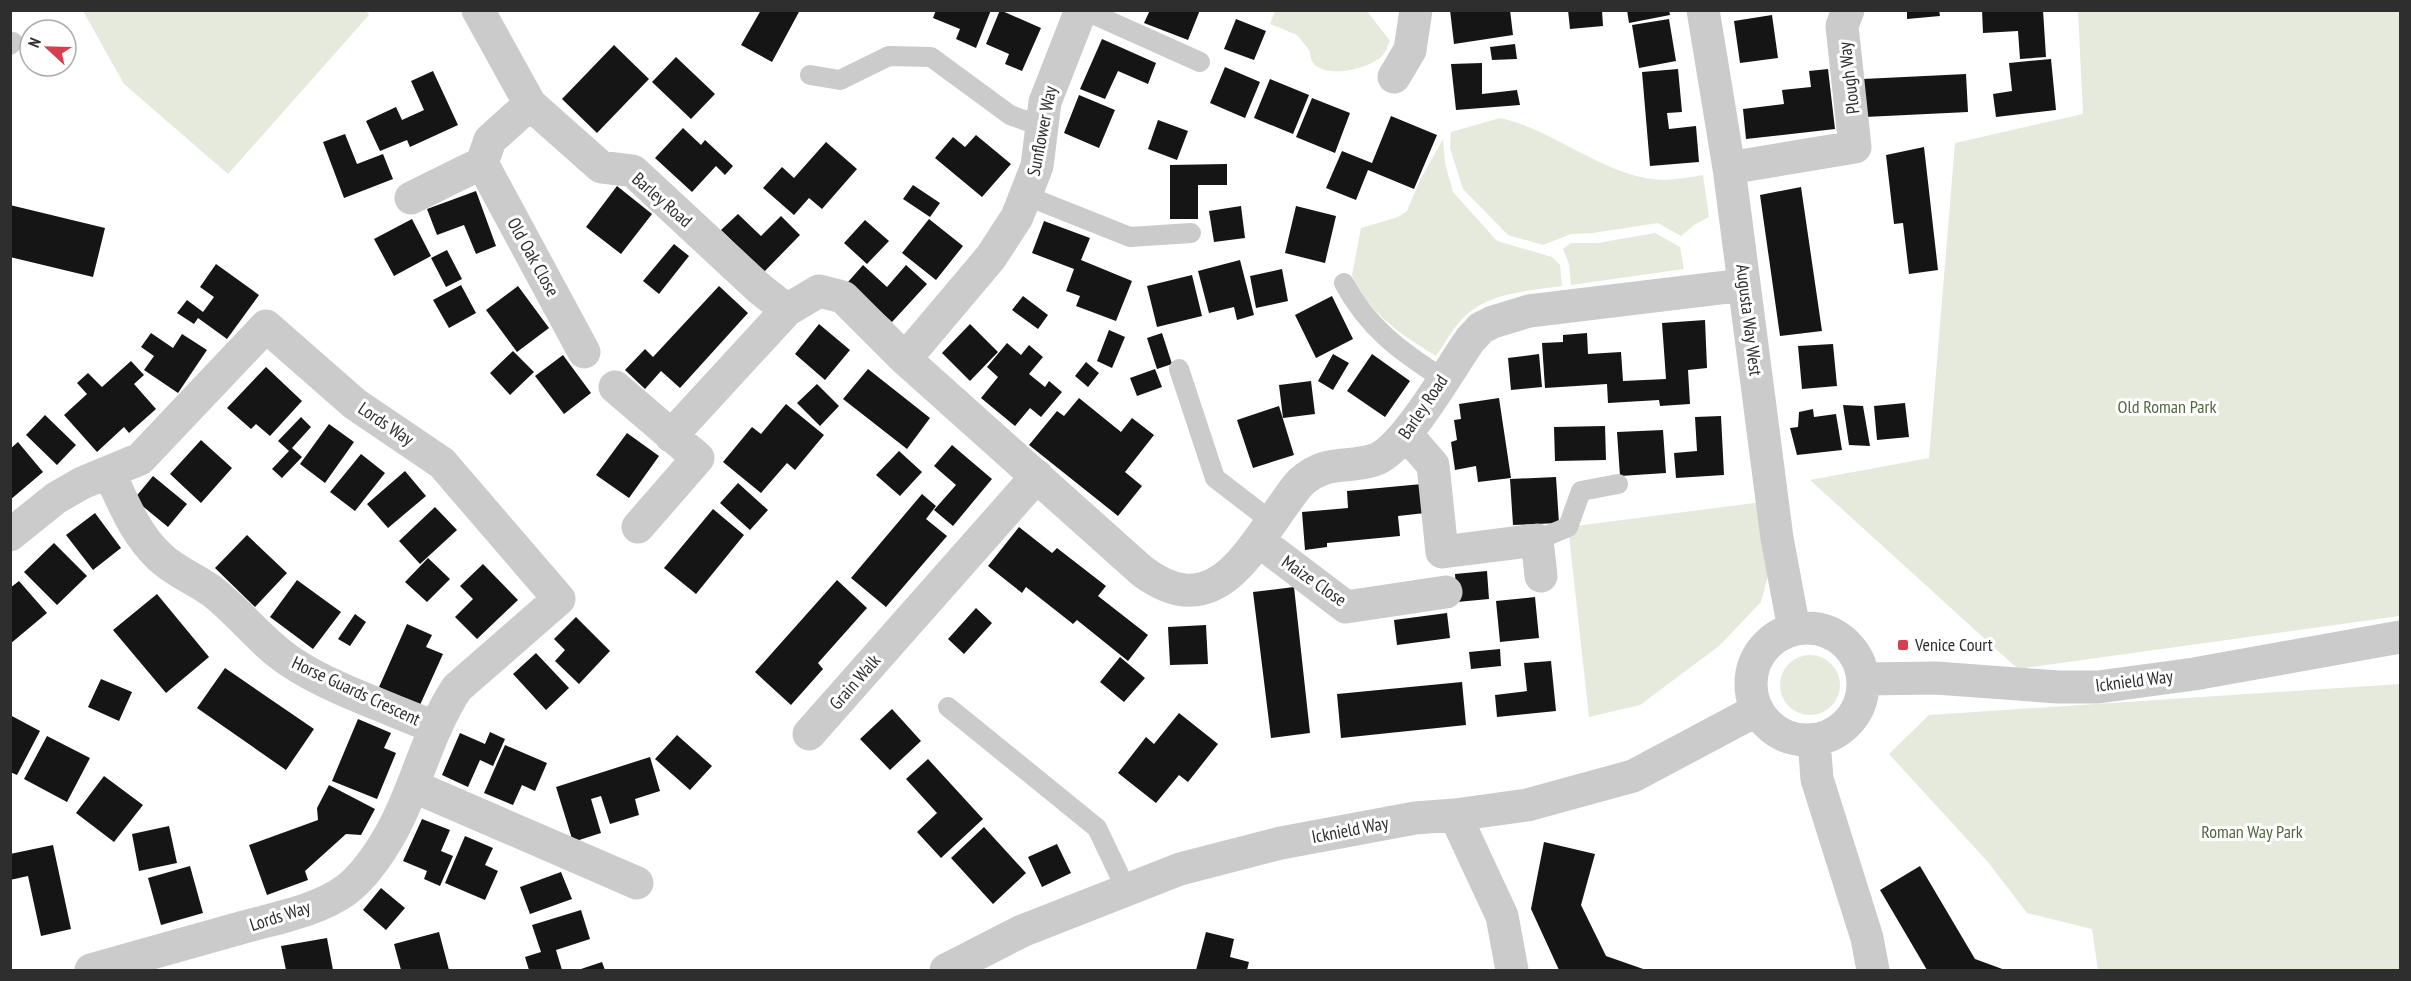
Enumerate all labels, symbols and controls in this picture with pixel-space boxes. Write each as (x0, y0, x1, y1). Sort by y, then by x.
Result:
north arrow (18, 18, 78, 78)
text: N (23, 35, 45, 50)
street label: Plough Way (1833, 40, 1864, 115)
street label: Sunflower Way (1022, 84, 1062, 178)
street label: Barley Road (627, 167, 697, 232)
street label: Old Oak Close (502, 213, 565, 300)
street label: Augusta Way West (1731, 263, 1768, 377)
street label: Barley Road (1393, 370, 1452, 443)
park label: Old Roman Park (2118, 395, 2216, 418)
street label: Lords Way (354, 397, 419, 451)
street label: Maize Close (1277, 550, 1351, 611)
place label: Venice Court (1914, 633, 1993, 656)
marker: Venice Court (1896, 638, 1910, 652)
street label: Grain Walk (824, 649, 885, 714)
street label: Horse Guards Crescent (288, 651, 424, 730)
street label: Icknield Way (2094, 664, 2174, 697)
street label: Icknield Way (1310, 811, 1391, 848)
park label: Roman Way Park (2201, 820, 2303, 843)
street label: Lords Way (247, 895, 313, 936)

